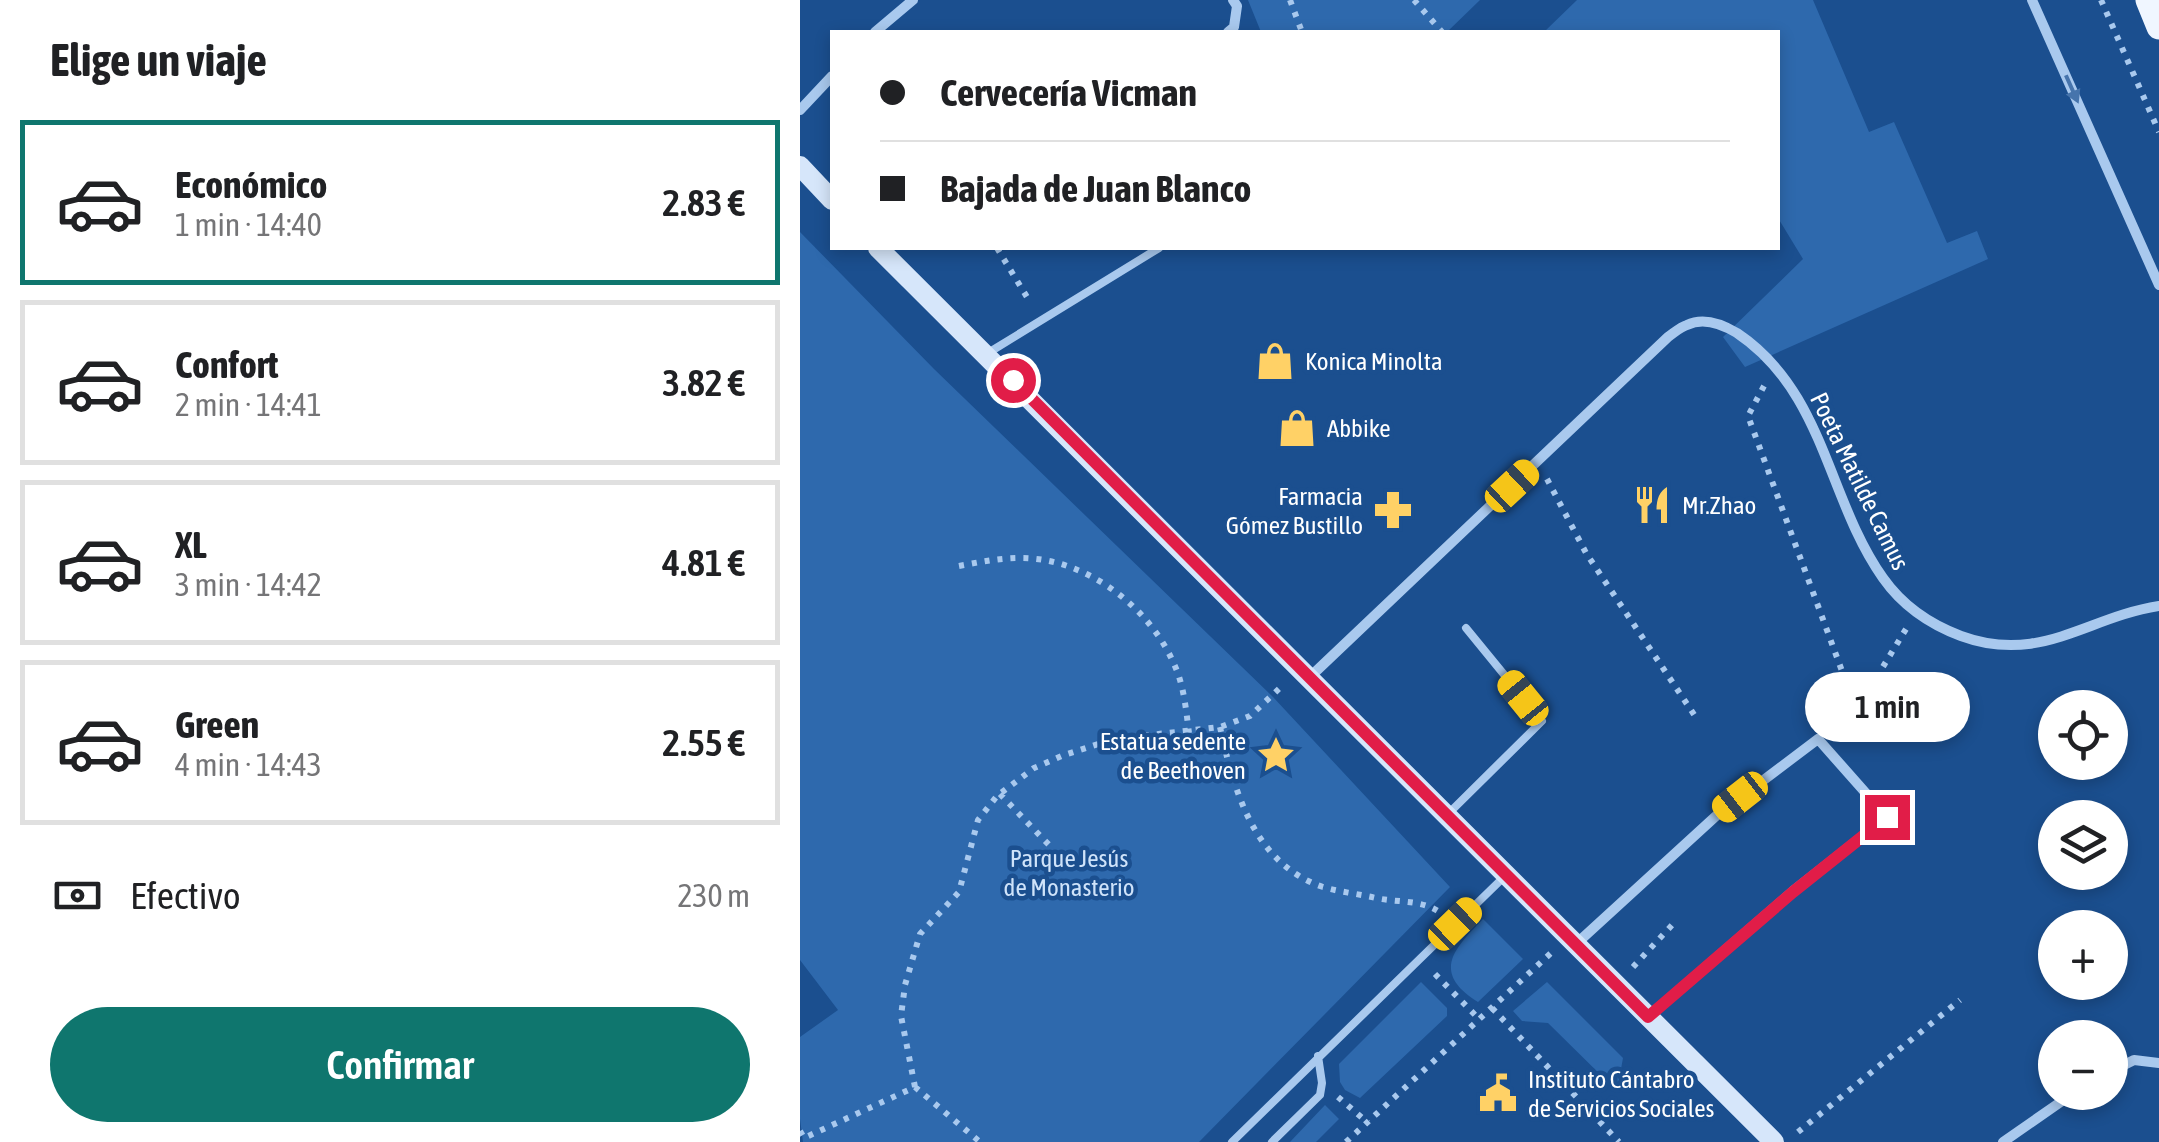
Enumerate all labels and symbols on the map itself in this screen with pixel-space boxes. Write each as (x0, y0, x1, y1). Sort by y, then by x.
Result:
one-way arrow (2064, 74, 2080, 104)
shop icon: Konica Minolta (1254, 340, 1296, 382)
place label: Konica Minolta (1305, 347, 1443, 375)
route start (991, 358, 1036, 403)
street label: Poeta Matilde Camus (1805, 388, 1915, 574)
shop icon: Abbike (1276, 407, 1318, 449)
place label: Abbike (1327, 414, 1391, 442)
car (1480, 455, 1544, 517)
place label: Farmacia Gómez Bustillo (1226, 482, 1363, 539)
restaurant icon: Mr.Zhao (1631, 484, 1673, 526)
pharmacy icon: Farmacia Gómez Bustillo (1372, 489, 1414, 531)
place label: Mr.Zhao (1682, 491, 1756, 519)
car (1492, 665, 1554, 731)
callout: 1 min (1804, 672, 1970, 742)
place label: Estatua sedente de Beethoven (1100, 727, 1246, 784)
place icon: Estatua sedente de Beethoven (1255, 734, 1297, 776)
car (1707, 767, 1773, 827)
route end (1865, 795, 1910, 840)
park label: Parque Jesús de Monasterio (1004, 844, 1134, 901)
car (1423, 892, 1487, 956)
place label: Instituto Cántabro de Servicios Sociales (1528, 1065, 1715, 1122)
public building icon: Instituto Cántabro de Servicios Sociales (1477, 1072, 1519, 1114)

